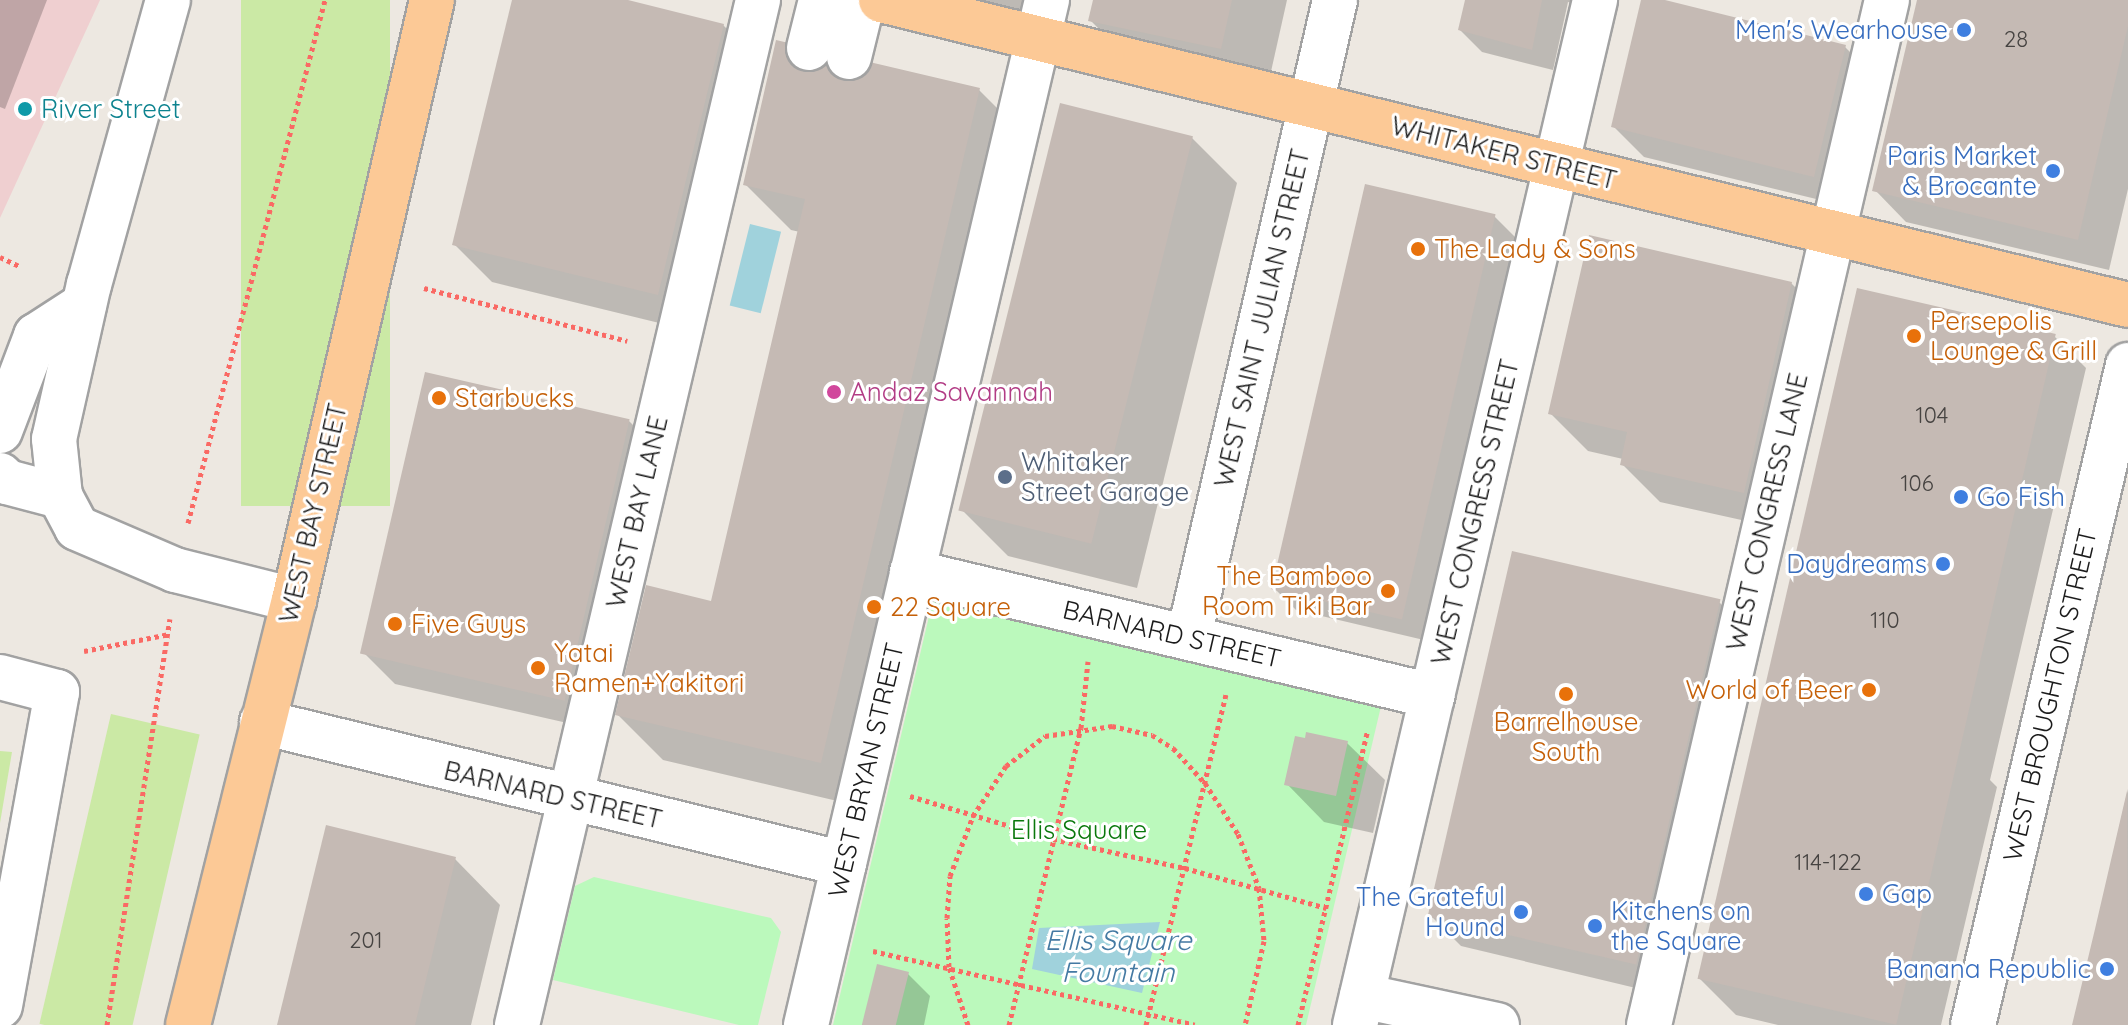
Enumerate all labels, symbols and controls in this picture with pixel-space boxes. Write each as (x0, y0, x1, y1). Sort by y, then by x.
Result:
place label: Men's Wearhouse (1735, 14, 1948, 46)
marker: Men's Wearhouse (1955, 21, 1973, 39)
house number: 28 (2004, 27, 2028, 53)
place label: River Street (41, 93, 180, 125)
marker: River Street (16, 100, 34, 118)
street label: WHITAKER STREET (1388, 110, 1620, 196)
place label: Paris Market & Brocante (1887, 140, 2037, 202)
street label: WEST SAINT JULIAN STREET (1208, 146, 1316, 490)
marker: Paris Market & Brocante (2044, 162, 2062, 180)
place label: The Lady & Sons (1434, 233, 1636, 265)
marker: The Lady & Sons (1409, 240, 1427, 258)
place label: Persepolis Lounge & Grill (1930, 305, 2097, 366)
marker: Persepolis Lounge & Grill (1905, 327, 1923, 345)
street label: WEST CONGRESS STREET (1425, 356, 1525, 668)
street label: WEST CONGRESS LANE (1720, 370, 1814, 654)
place label: Andaz Savannah (850, 376, 1053, 408)
place label: Starbucks (455, 382, 574, 414)
marker: Andaz Savannah (825, 383, 843, 401)
marker: Starbucks (430, 389, 448, 407)
street label: WEST BAY STREET (273, 400, 353, 626)
house number: 104 (1916, 403, 1948, 429)
street label: WEST BAY LANE (600, 413, 674, 611)
place label: Whitaker Street Garage (1021, 446, 1189, 508)
marker: Whitaker Street Garage (996, 468, 1014, 486)
house number: 106 (1900, 471, 1934, 497)
place label: Go Fish (1977, 481, 2065, 513)
marker: Go Fish (1952, 488, 1970, 506)
street label: WEST BROUGHTON STREET (1996, 525, 2104, 865)
place label: Daydreams (1786, 548, 1927, 580)
marker: Daydreams (1934, 555, 1952, 573)
place label: The Bamboo Room Tiki Bar (1202, 560, 1372, 622)
marker: The Bamboo Room Tiki Bar (1379, 582, 1397, 600)
place label: 22 Square (890, 591, 1011, 623)
street label: BARNARD STREET (1060, 594, 1284, 674)
marker: 22 Square (865, 598, 883, 616)
place label: Five Guys (411, 608, 526, 640)
house number: 110 (1870, 608, 1900, 634)
marker: Five Guys (386, 615, 404, 633)
place label: Yatai Ramen+Yakitori (554, 637, 744, 698)
street label: WEST BRYAN STREET (822, 640, 910, 900)
marker: Yatai Ramen+Yakitori (529, 659, 547, 677)
place label: World of Beer (1686, 674, 1853, 706)
marker: World of Beer (1860, 681, 1878, 699)
marker: Barrelhouse South (1557, 685, 1575, 703)
place label: Barrelhouse South (1494, 706, 1638, 768)
street label: BARNARD STREET (441, 755, 665, 835)
park label: Ellis Square (1011, 814, 1147, 846)
house number: 114-122 (1794, 850, 1862, 876)
place label: Gap (1882, 878, 1932, 910)
place label: The Grateful Hound (1356, 881, 1505, 942)
marker: Gap (1857, 885, 1875, 903)
place label: Kitchens on the Square (1611, 895, 1751, 956)
marker: The Grateful Hound (1512, 903, 1530, 921)
marker: Kitchens on the Square (1586, 917, 1604, 935)
water label: Ellis Square Fountain (1044, 923, 1192, 989)
house number: 201 (349, 928, 383, 954)
place label: Banana Republic (1886, 953, 2091, 985)
marker: Banana Republic (2098, 960, 2116, 978)

